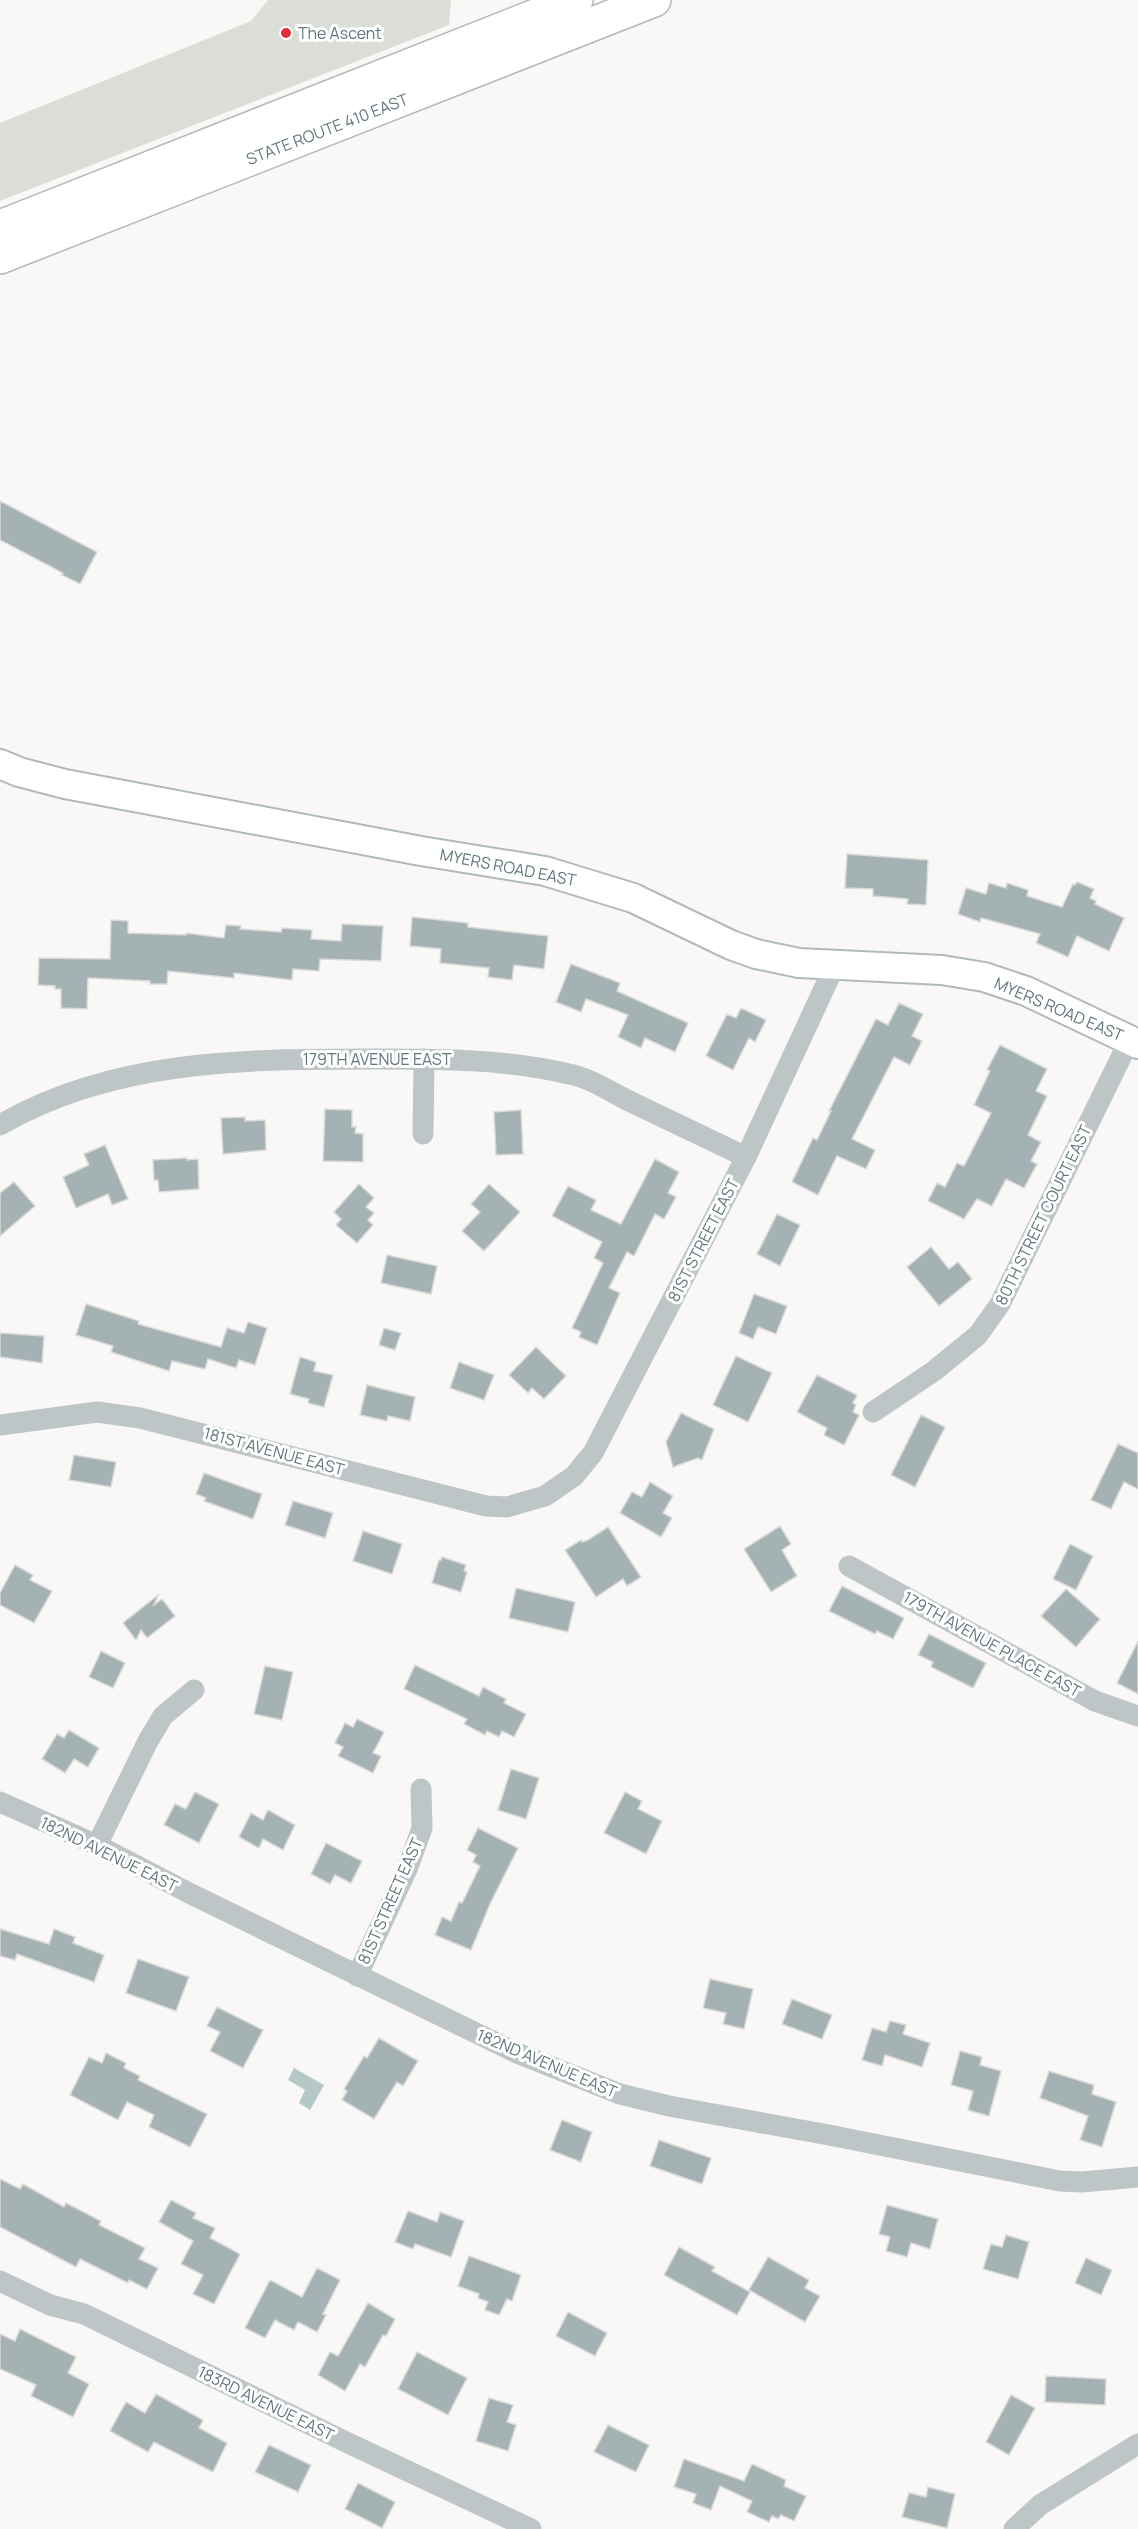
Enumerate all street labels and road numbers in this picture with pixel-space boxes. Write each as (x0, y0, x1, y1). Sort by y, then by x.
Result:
street label: STATE ROUTE 410 EAST (243, 88, 412, 170)
street label: MYERS ROAD EAST (438, 843, 578, 891)
street label: MYERS ROAD EAST (991, 972, 1127, 1046)
street label: 179TH AVENUE EAST (303, 1048, 452, 1070)
street label: 80TH STREET COURT EAST (990, 1121, 1096, 1309)
street label: 81ST STREET EAST (662, 1174, 744, 1306)
street label: 181ST AVENUE EAST (201, 1422, 347, 1480)
street label: 179TH AVENUE PLACE EAST (899, 1586, 1085, 1702)
street label: 182ND AVENUE EAST (37, 1811, 182, 1897)
street label: 81ST STREET EAST (352, 1834, 428, 1968)
street label: 182ND AVENUE EAST (474, 2024, 621, 2103)
street label: 183RD AVENUE EAST (194, 2360, 338, 2446)

